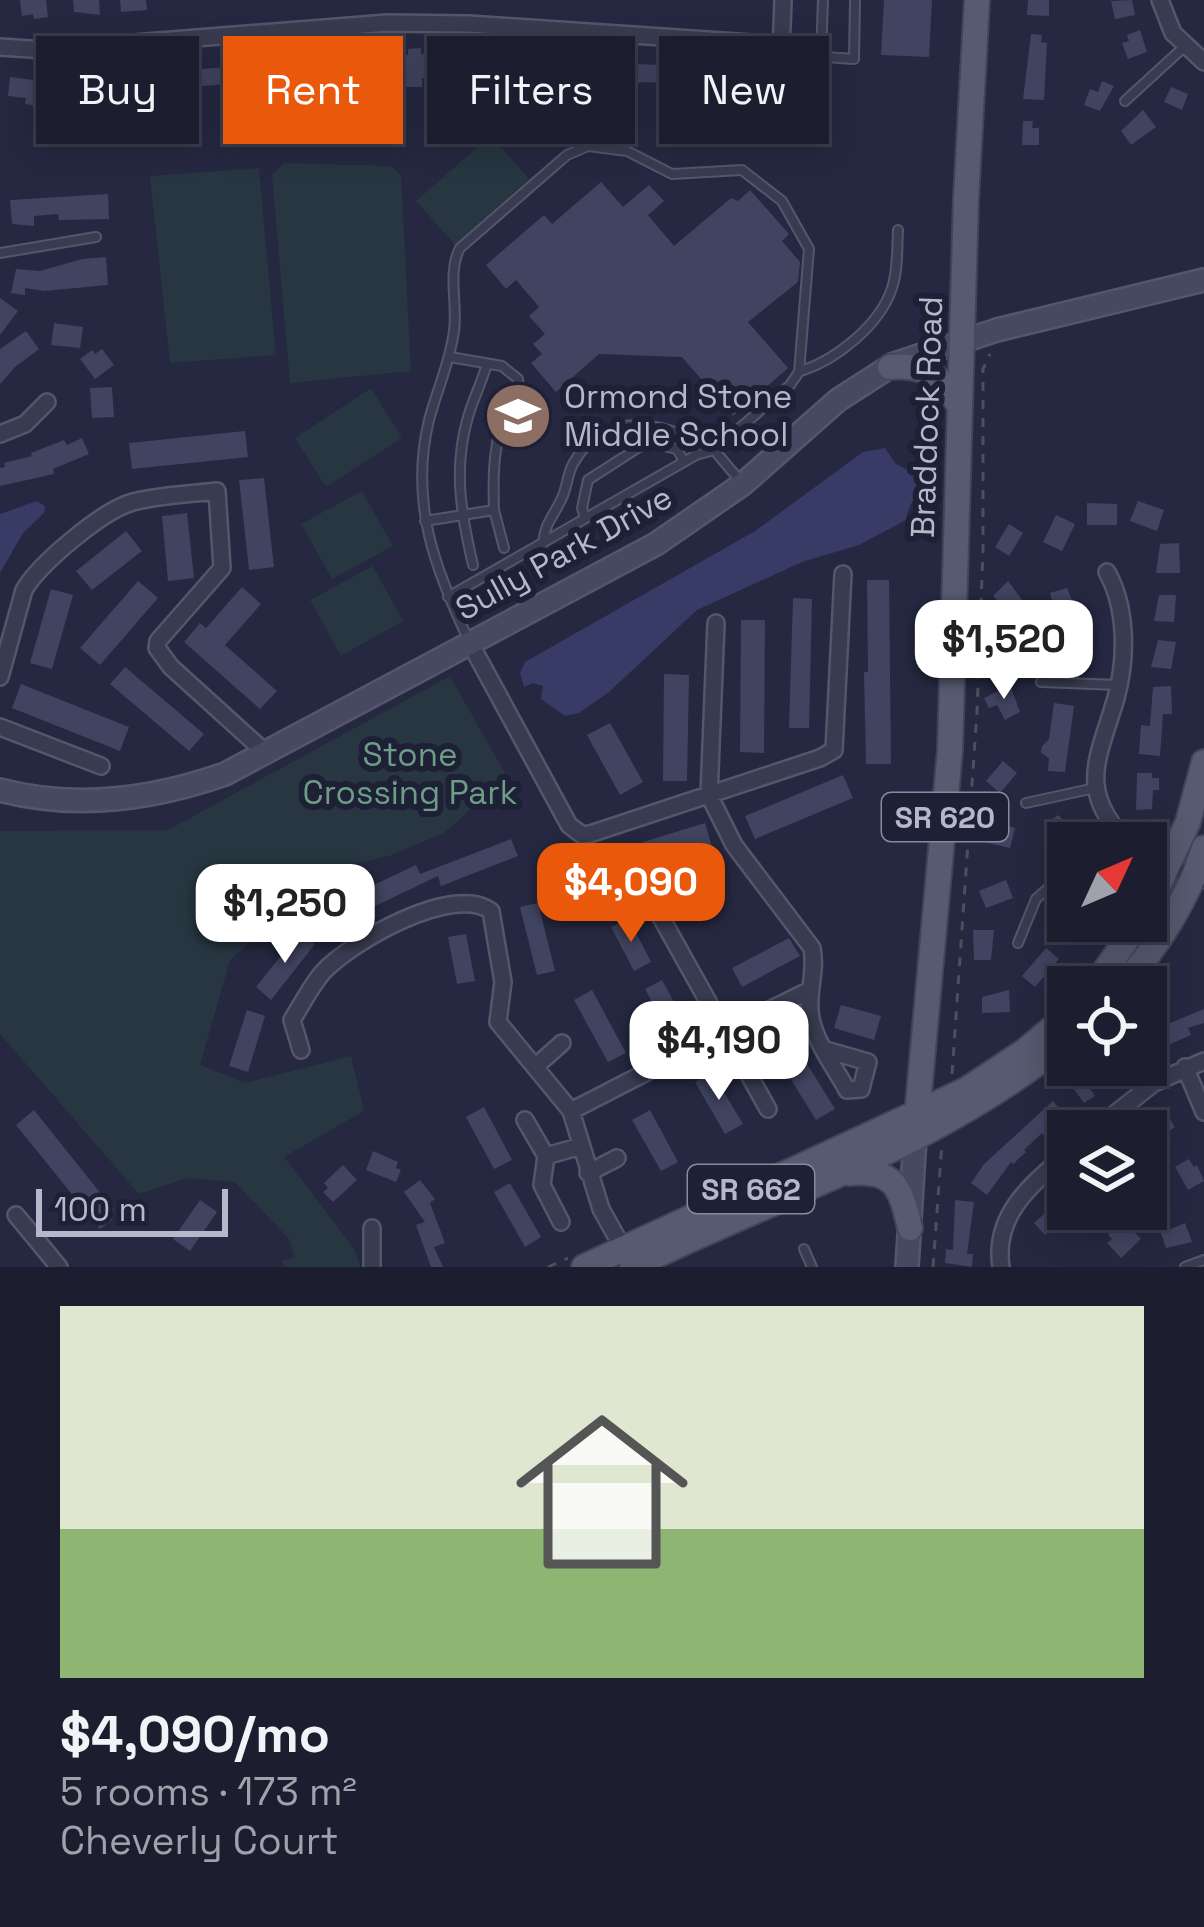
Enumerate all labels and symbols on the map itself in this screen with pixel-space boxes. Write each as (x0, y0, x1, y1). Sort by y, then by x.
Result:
street label: Braddock Road (902, 295, 952, 539)
place label: Ormond Stone Middle School (564, 376, 792, 456)
school or university icon: Ormond Stone Middle School (483, 381, 553, 451)
street label: Sully Park Drive (448, 476, 680, 630)
pin: $1,520 (906, 600, 1102, 702)
park label: Stone Crossing Park (303, 734, 518, 814)
road number: SR 620 (882, 793, 1008, 841)
north arrow (1047, 822, 1167, 942)
pin: $4,090 (533, 843, 729, 945)
pin: $1,250 (187, 864, 383, 966)
pin: $4,190 (621, 1001, 817, 1103)
road number: SR 662 (688, 1165, 814, 1213)
scale bar (36, 1183, 228, 1236)

